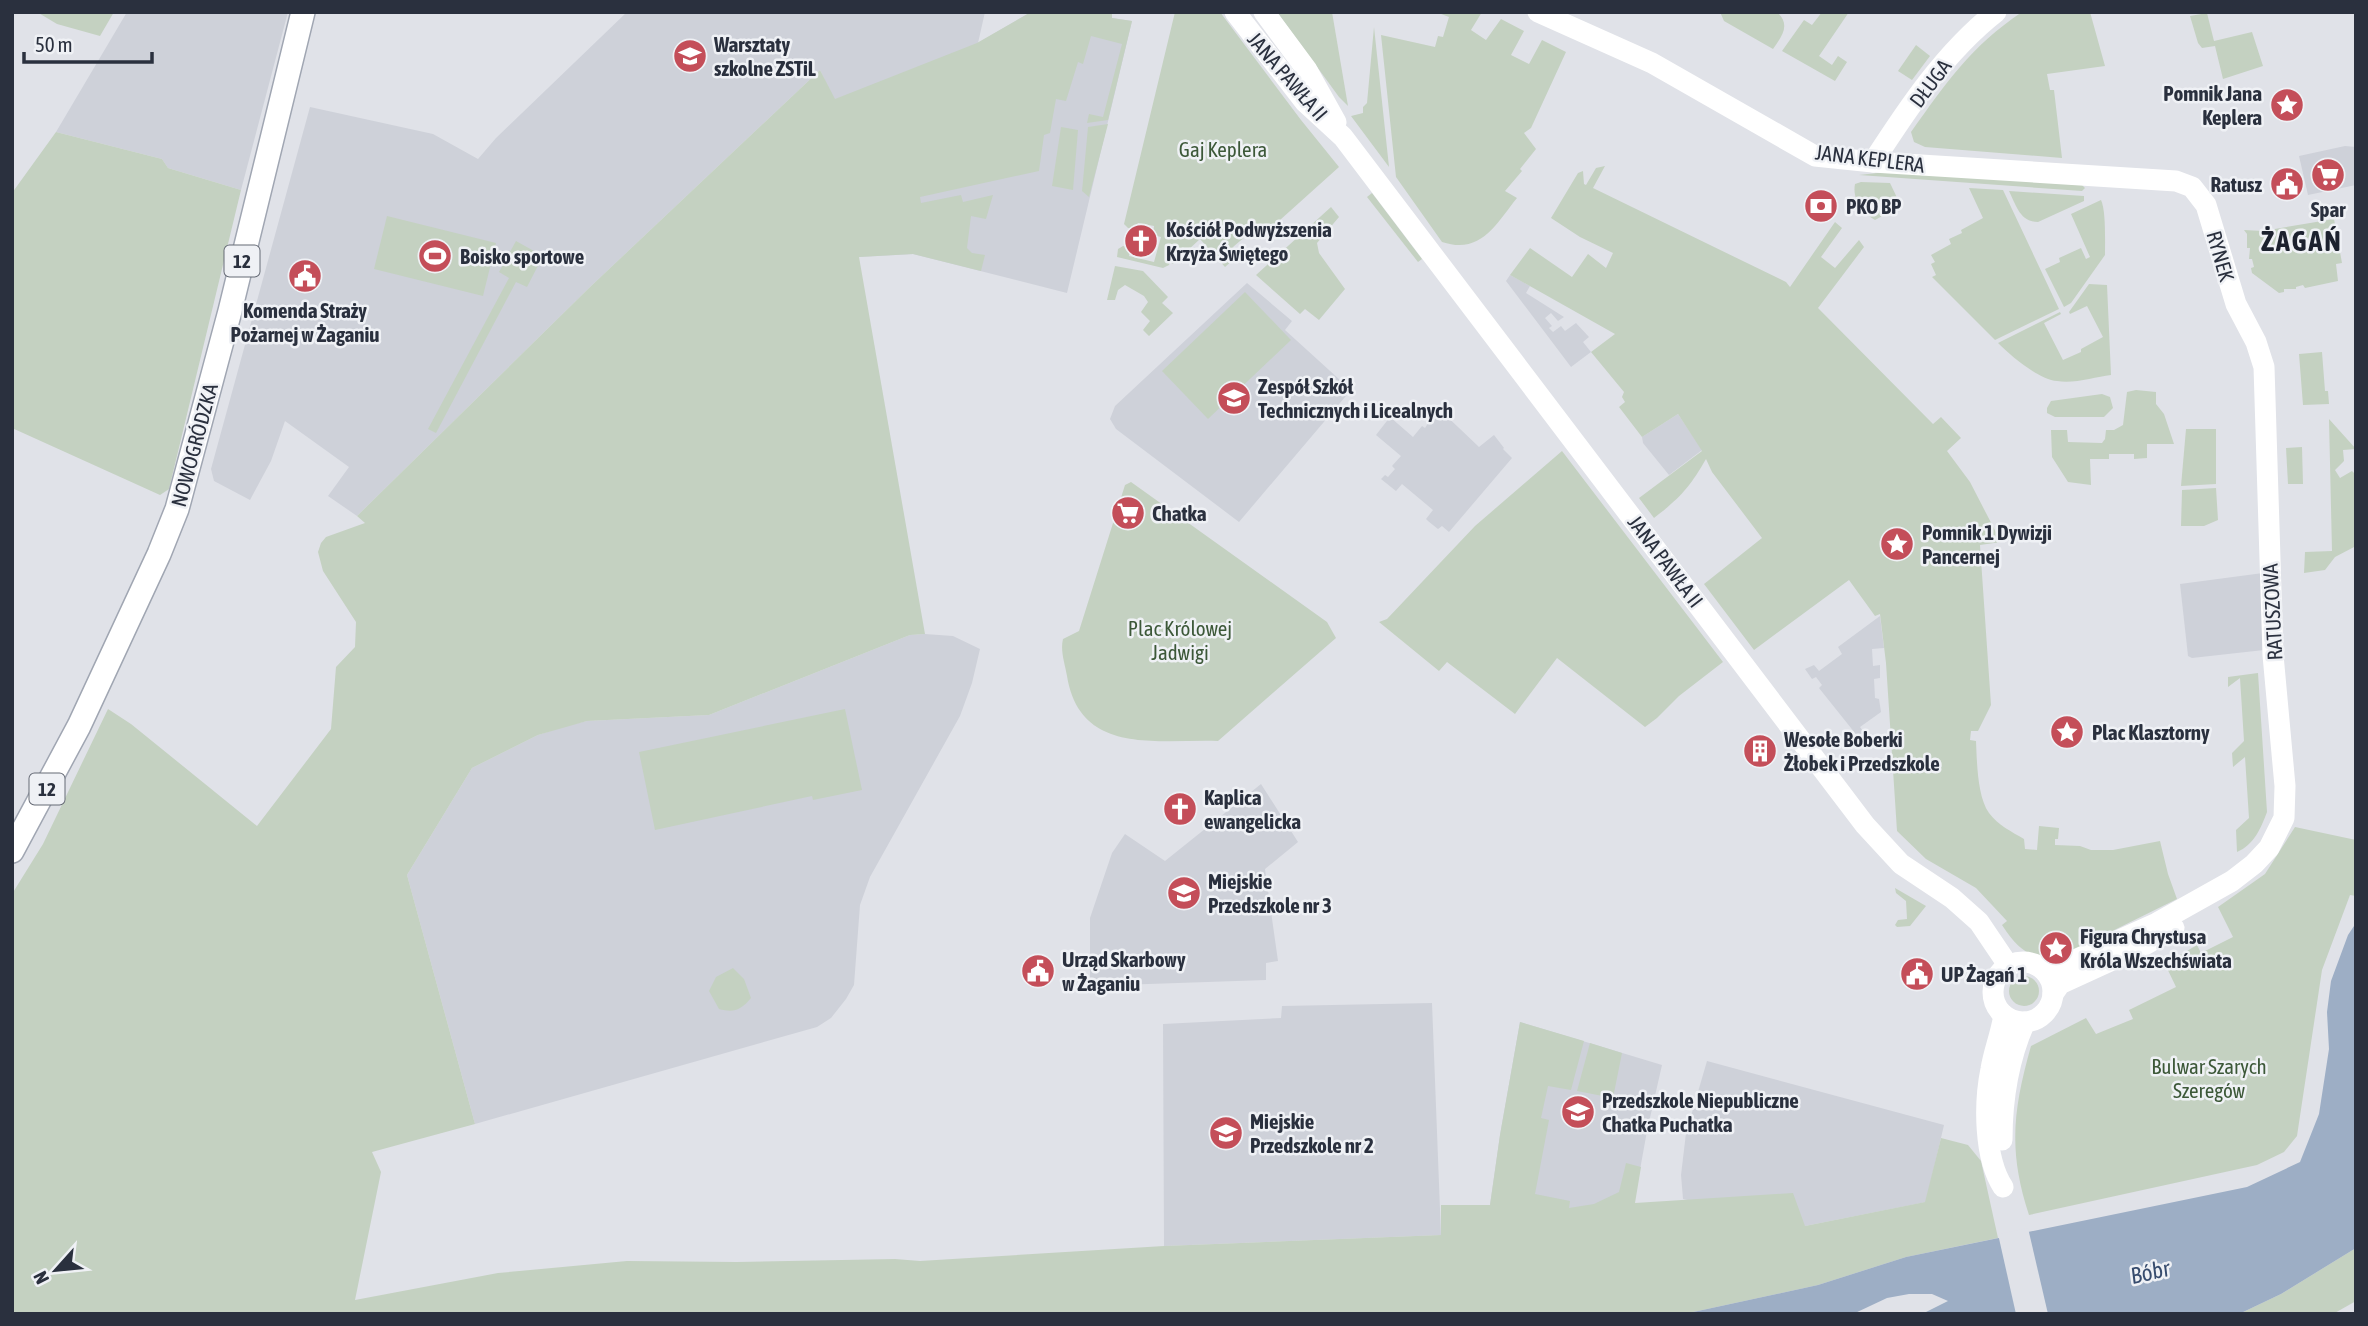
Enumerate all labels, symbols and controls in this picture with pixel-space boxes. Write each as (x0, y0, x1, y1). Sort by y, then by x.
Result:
scale bar (24, 21, 152, 65)
street label: JANA PAWŁA II (1243, 27, 1333, 125)
text: 50 m (35, 32, 73, 56)
place label: Warsztaty szkolne ZSTiL (713, 32, 816, 80)
school or university icon: Warsztaty szkolne ZSTiL (671, 37, 709, 75)
street label: DŁUGA (1904, 54, 1956, 112)
place label: Pomnik Jana Keplera (2163, 81, 2262, 129)
place icon: Pomnik Jana Keplera (2268, 86, 2306, 124)
park label: Gaj Keplera (1179, 137, 1267, 161)
street label: JANA KEPLERA (1814, 139, 1927, 177)
supermarket icon: Spar (2309, 156, 2347, 194)
public building icon: Ratusz (2268, 165, 2306, 203)
place label: Ratusz (2211, 172, 2262, 196)
bank icon: PKO BP (1802, 187, 1840, 225)
place label: PKO BP (1846, 194, 1902, 218)
place label: Spar (2311, 197, 2346, 221)
place label: Kościół Podwyższenia Krzyża Świętego (1166, 217, 1332, 265)
church icon: Kościół Podwyższenia Krzyża Świętego (1122, 222, 1160, 260)
district label: ŻAGAŃ (2261, 225, 2343, 257)
street label: RYNEK (2202, 228, 2240, 285)
sports icon: Boisko sportowe (416, 237, 454, 275)
place label: Boisko sportowe (460, 244, 584, 268)
road number: 12 (224, 246, 260, 276)
public building icon: Komenda Straży Pożarnej w Żaganiu (286, 257, 324, 295)
place label: Komenda Straży Pożarnej w Żaganiu (231, 298, 379, 346)
place label: Zespół Szkół Technicznych i Licealnych (1258, 374, 1453, 422)
school or university icon: Zespół Szkół Technicznych i Licealnych (1215, 379, 1253, 417)
street label: NOWOGRÓDZKA (166, 380, 222, 509)
supermarket icon: Chatka (1109, 494, 1147, 532)
place label: Chatka (1152, 501, 1207, 525)
street label: JANA PAWŁA II (1624, 510, 1708, 612)
place label: Pomnik 1 Dywizji Pancernej (1922, 520, 2052, 568)
place icon: Pomnik 1 Dywizji Pancernej (1878, 525, 1916, 563)
street label: RATUSZOWA (2257, 562, 2287, 661)
park label: Plac Królowej Jadwigi (1128, 616, 1232, 664)
place icon: Plac Klasztorny (2048, 713, 2086, 751)
place label: Plac Klasztorny (2092, 720, 2210, 744)
place label: Wesołe Boberki Żłobek i Przedszkole (1783, 727, 1940, 775)
building icon: Wesołe Boberki Żłobek i Przedszkole (1741, 732, 1779, 770)
road number: 12 (30, 774, 64, 804)
place label: Kaplica ewangelicka (1204, 785, 1301, 833)
church icon: Kaplica ewangelicka (1161, 790, 1199, 828)
place label: Miejskie Przedszkole nr 3 (1208, 869, 1332, 917)
school or university icon: Miejskie Przedszkole nr 3 (1165, 874, 1203, 912)
place label: Figura Chrystusa Króla Wszechświata (2080, 924, 2232, 972)
place icon: Figura Chrystusa Króla Wszechświata (2037, 929, 2075, 967)
place label: Urząd Skarbowy w Żaganiu (1062, 947, 1186, 995)
public building icon: Urząd Skarbowy w Żaganiu (1019, 952, 1057, 990)
public building icon: UP Żagań 1 (1898, 955, 1936, 993)
place label: UP Żagań 1 (1941, 962, 2027, 986)
park label: Bulwar Szarych Szeregów (2151, 1054, 2267, 1102)
place label: Przedszkole Niepubliczne Chatka Puchatka (1602, 1088, 1799, 1136)
school or university icon: Przedszkole Niepubliczne Chatka Puchatka (1559, 1093, 1597, 1131)
place label: Miejskie Przedszkole nr 2 (1250, 1109, 1374, 1157)
school or university icon: Miejskie Przedszkole nr 2 (1207, 1114, 1245, 1152)
north arrow (21, 1235, 91, 1305)
water label: Bóbr (2128, 1255, 2173, 1289)
text: N (29, 1268, 53, 1288)

